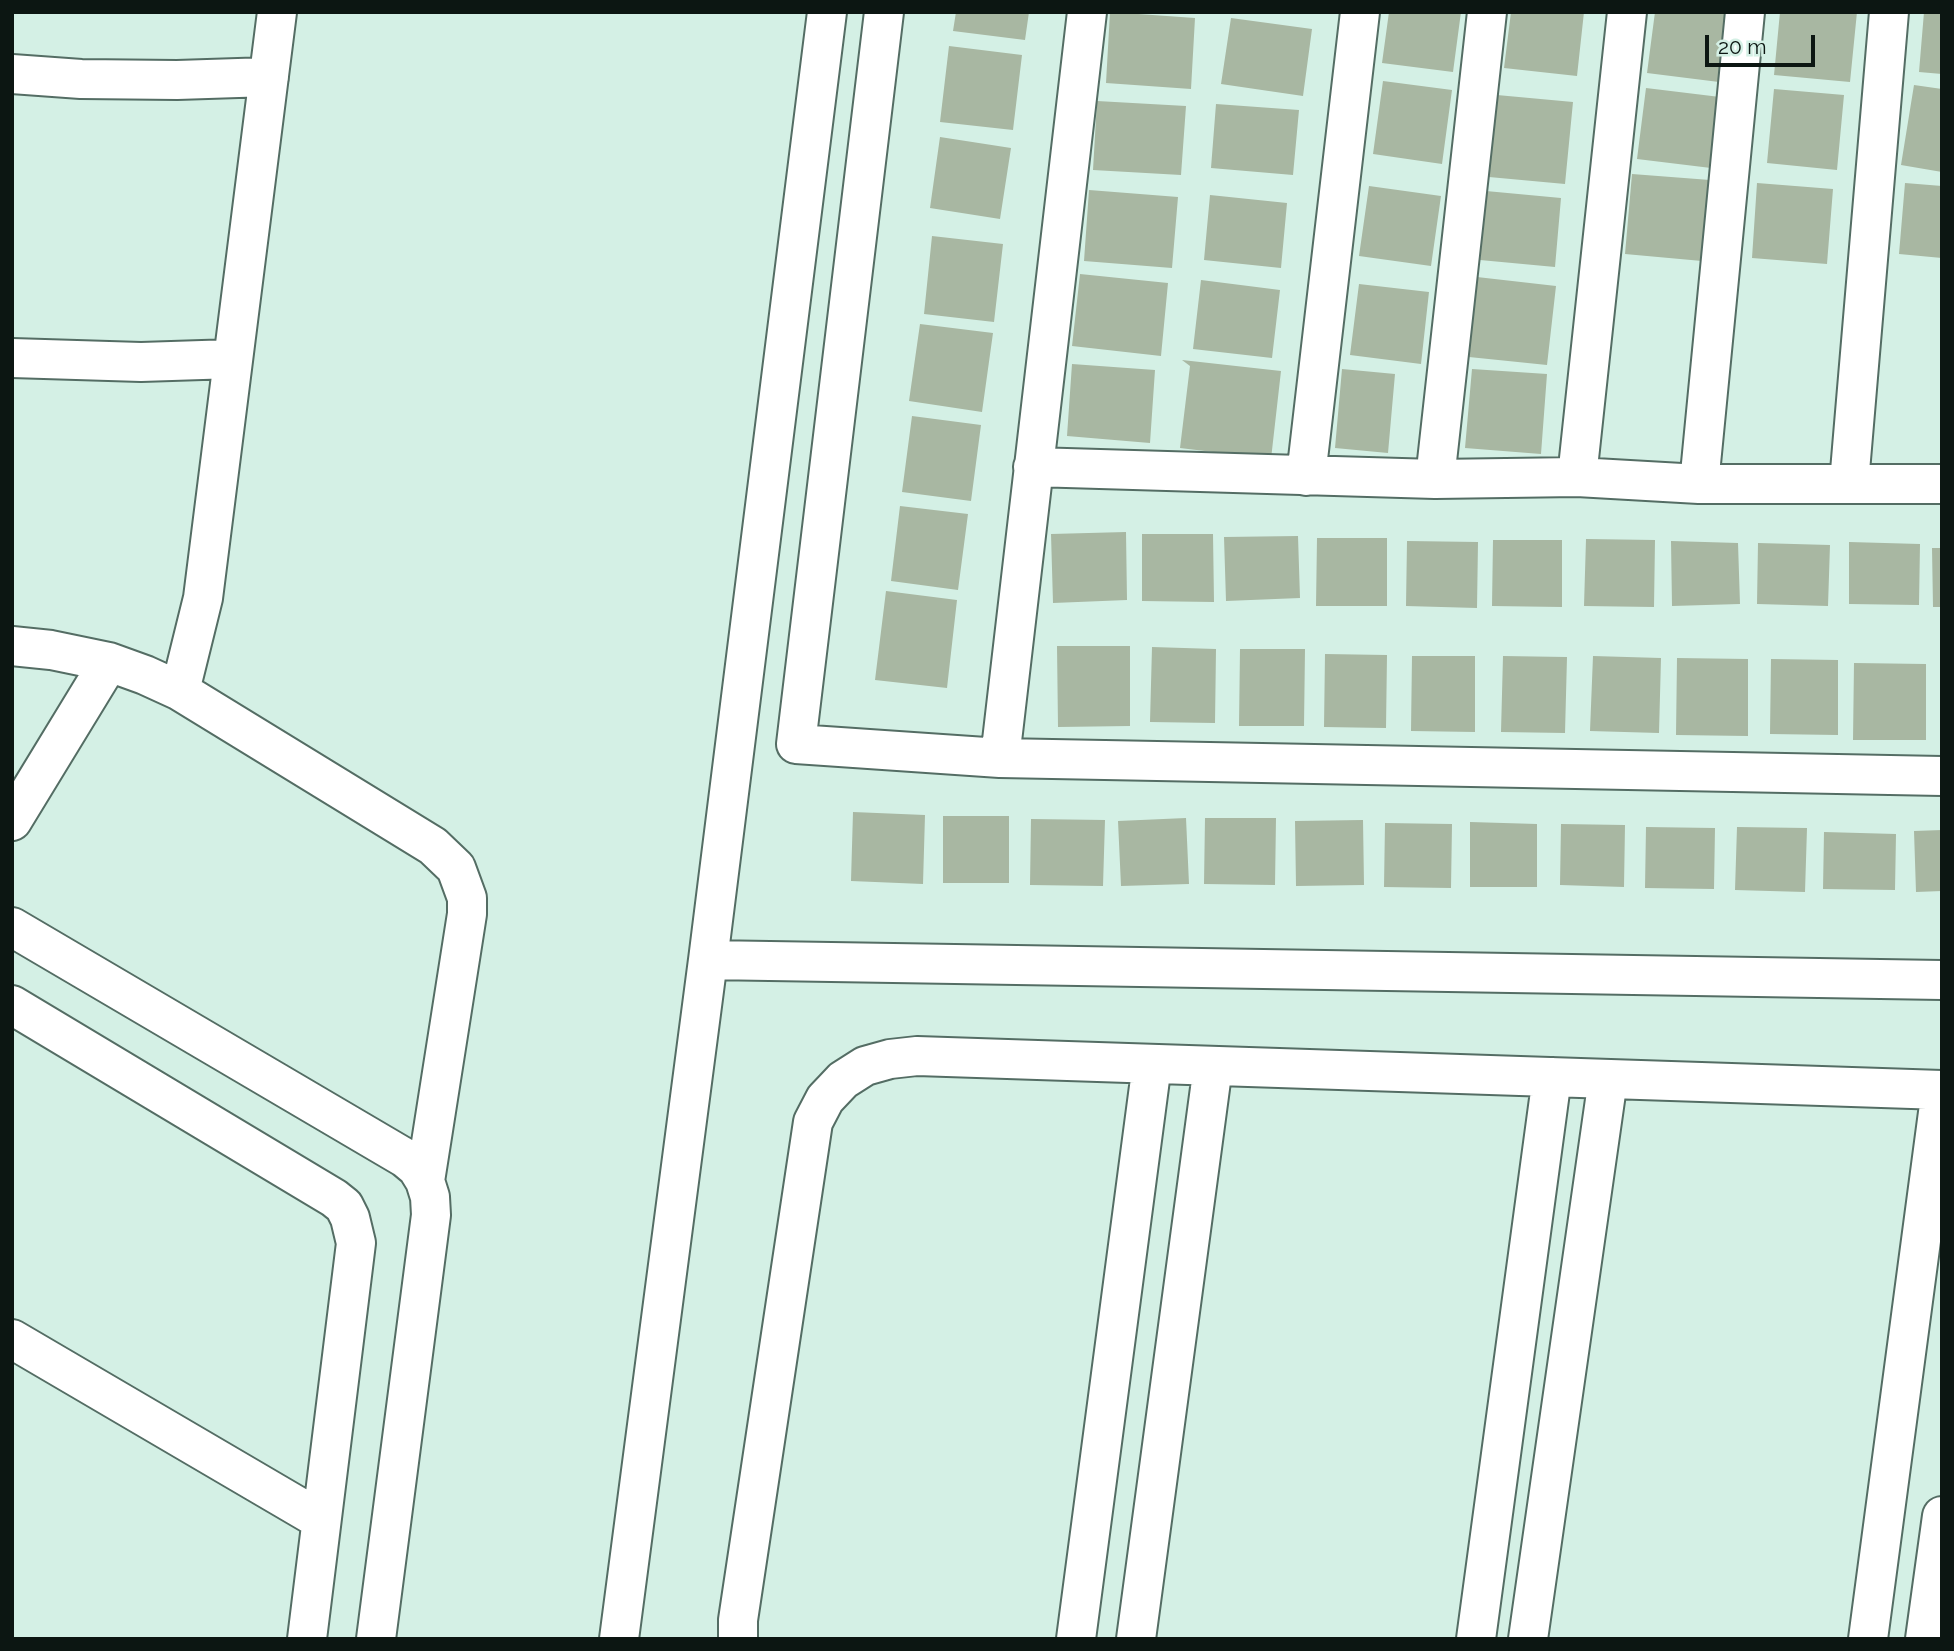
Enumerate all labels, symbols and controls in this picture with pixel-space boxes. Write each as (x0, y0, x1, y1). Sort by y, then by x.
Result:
scale bar (1709, 21, 1819, 65)
text: 20 m (1718, 34, 1766, 59)

